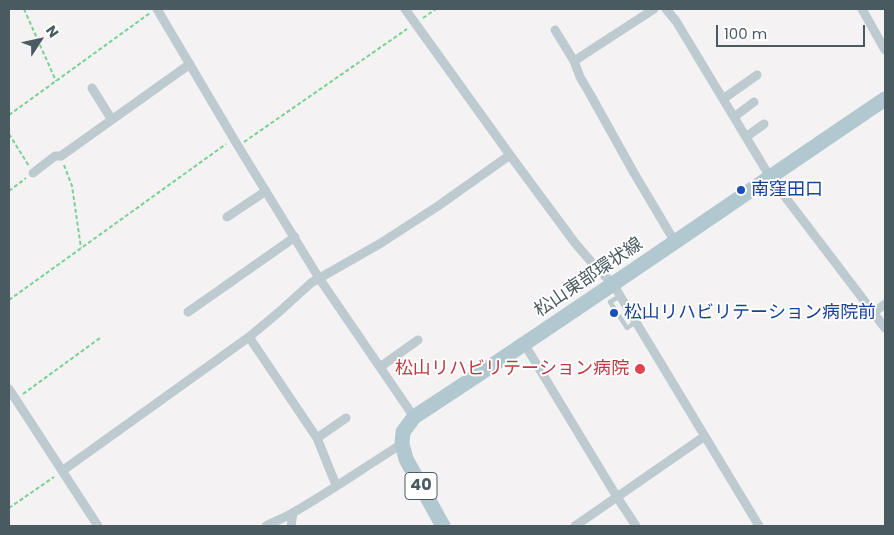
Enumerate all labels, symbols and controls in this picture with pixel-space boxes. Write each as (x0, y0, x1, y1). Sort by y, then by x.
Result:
north arrow (15, 15, 65, 65)
scale bar (719, 15, 868, 47)
text: N (41, 21, 63, 41)
text: 100 m (724, 23, 767, 44)
place label: 南窪田口 (751, 179, 823, 201)
marker: 南窪田口 (735, 184, 747, 196)
street label: 松山東部環状線 (531, 234, 647, 322)
place label: 松山リハビリテーション病院前 (624, 302, 876, 324)
marker: 松山リハビリテーション病院前 (608, 307, 620, 319)
place label: 松山リハビリテーション病院 (395, 358, 629, 380)
marker: 松山リハビリテーション病院 (633, 362, 647, 376)
road number: 40 (405, 472, 437, 500)

